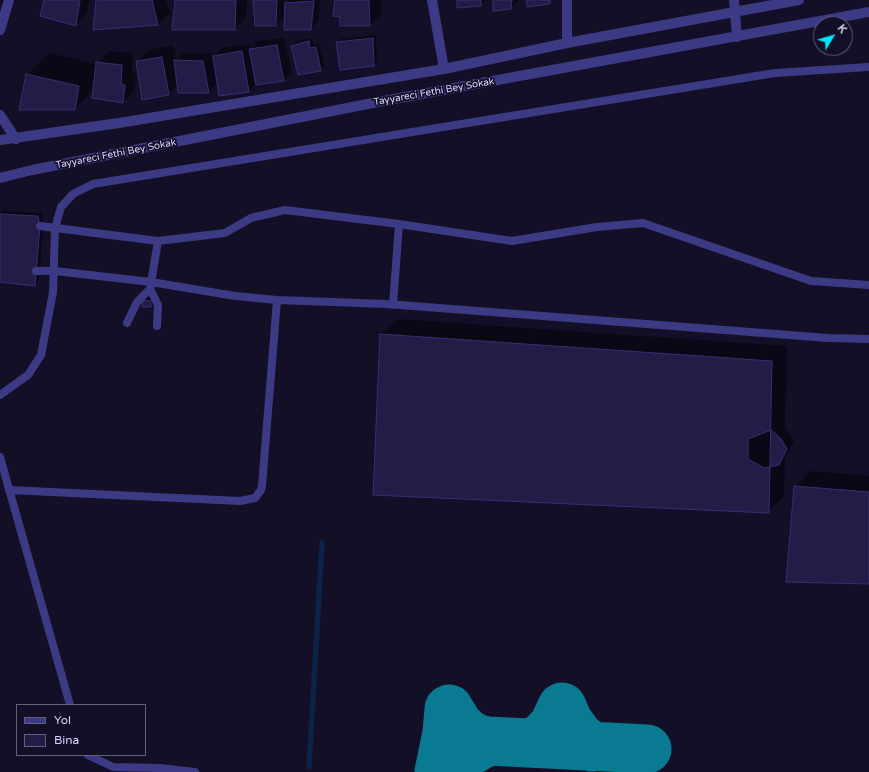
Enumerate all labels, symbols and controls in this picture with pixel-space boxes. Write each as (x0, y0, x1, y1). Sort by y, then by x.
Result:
north arrow (813, 16, 853, 56)
text: K (835, 22, 849, 36)
street label: Tayyareci Fethi Bey Sokak (373, 75, 495, 109)
street label: Tayyareci Fethi Bey Sokak (55, 136, 177, 172)
legend (16, 704, 146, 756)
text: Yol (54, 713, 71, 727)
text: Bina (54, 733, 79, 747)

